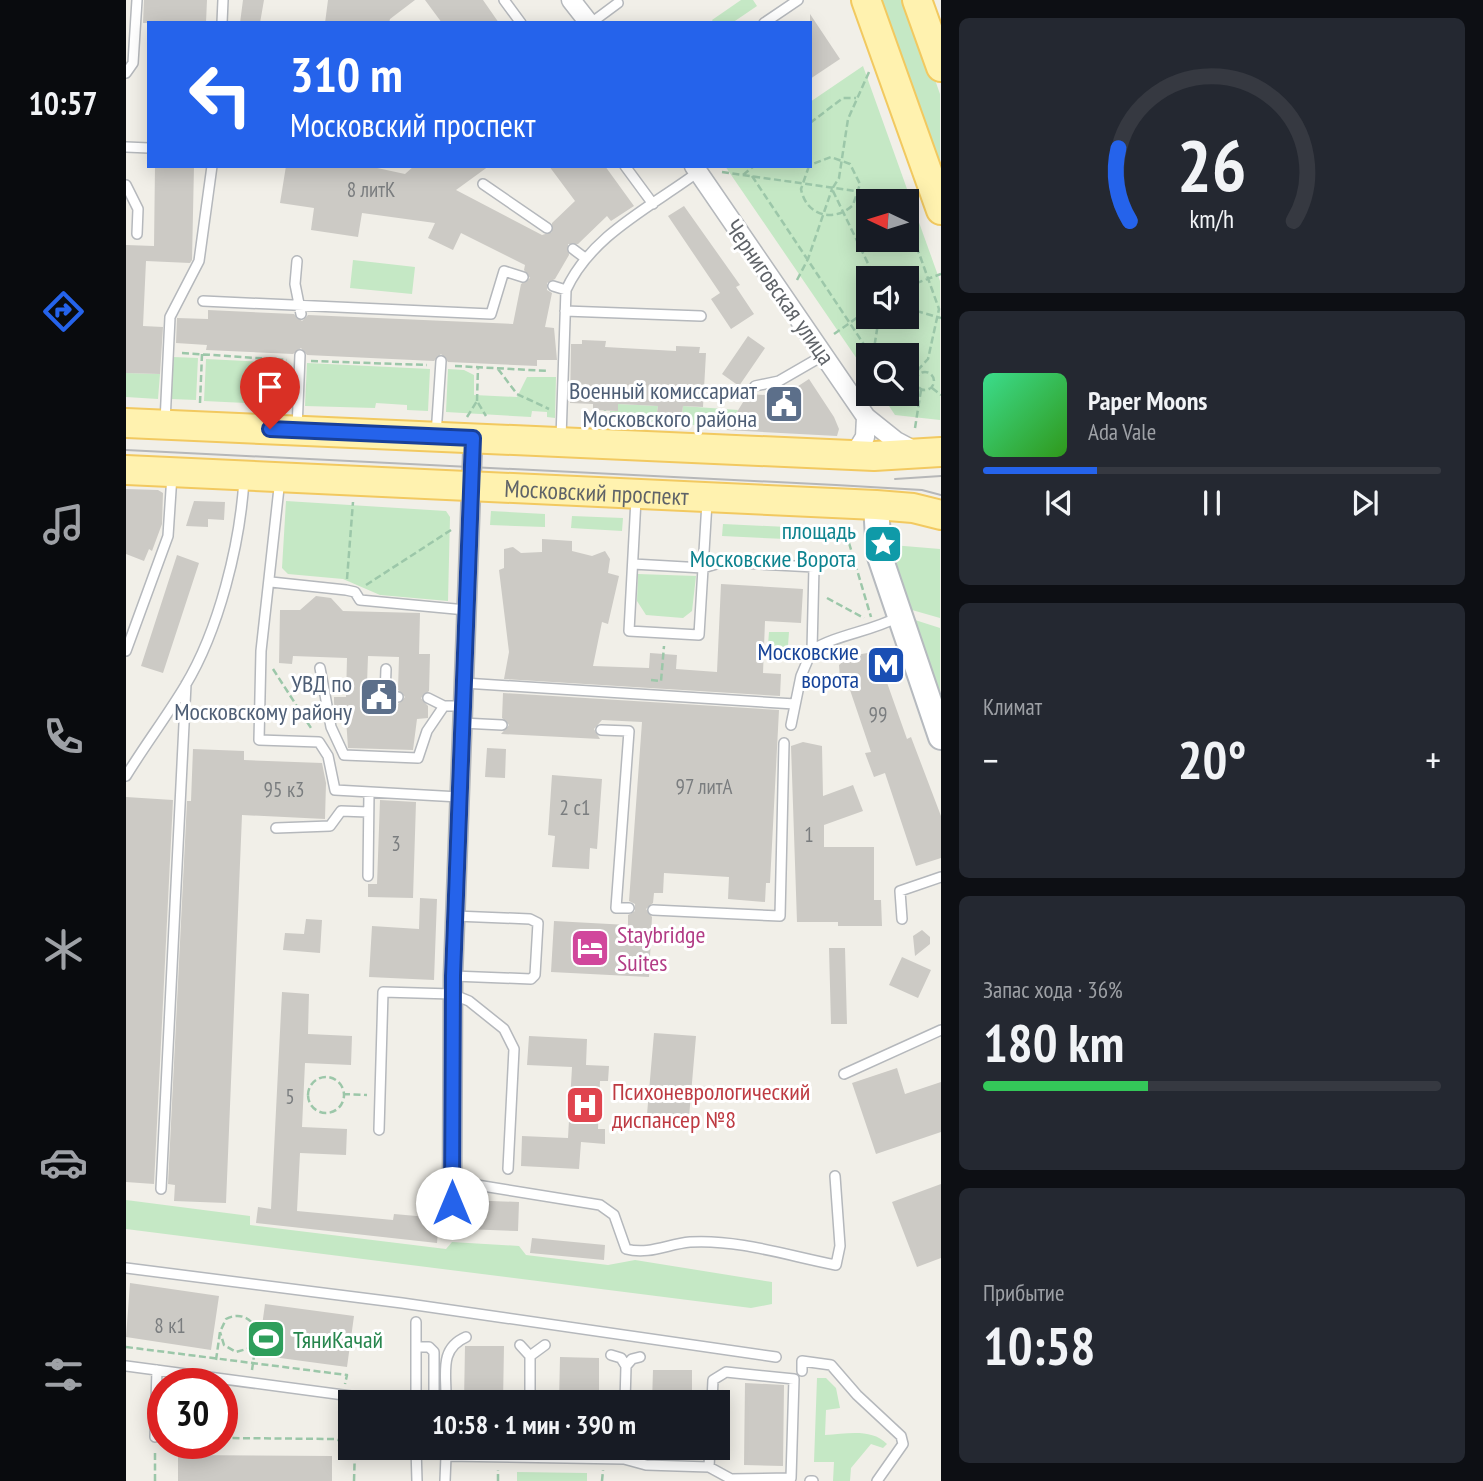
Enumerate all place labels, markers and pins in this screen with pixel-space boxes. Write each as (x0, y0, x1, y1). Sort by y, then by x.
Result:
pin (240, 357, 300, 429)
place label: Военный комиссариат Московского района (569, 375, 757, 434)
public building icon: Военный комиссариат Московского района (763, 383, 805, 425)
place label: площадь Московские Ворота (690, 515, 856, 574)
place icon: площадь Московские Ворота (862, 523, 904, 565)
place label: Московские ворота (757, 636, 859, 695)
metro station icon: Московские ворота (865, 644, 907, 686)
place label: УВД по Московскому району (174, 668, 352, 727)
public building icon: УВД по Московскому району (358, 676, 400, 718)
place label: Staybridge Suites (617, 919, 705, 978)
hotel icon: Staybridge Suites (569, 927, 611, 969)
place label: Психоневрологический диспансер №8 (612, 1076, 810, 1135)
hospital icon: Психоневрологический диспансер №8 (564, 1084, 606, 1126)
sports icon: ТяниКачай (245, 1318, 287, 1360)
place label: ТяниКачай (293, 1324, 383, 1355)

